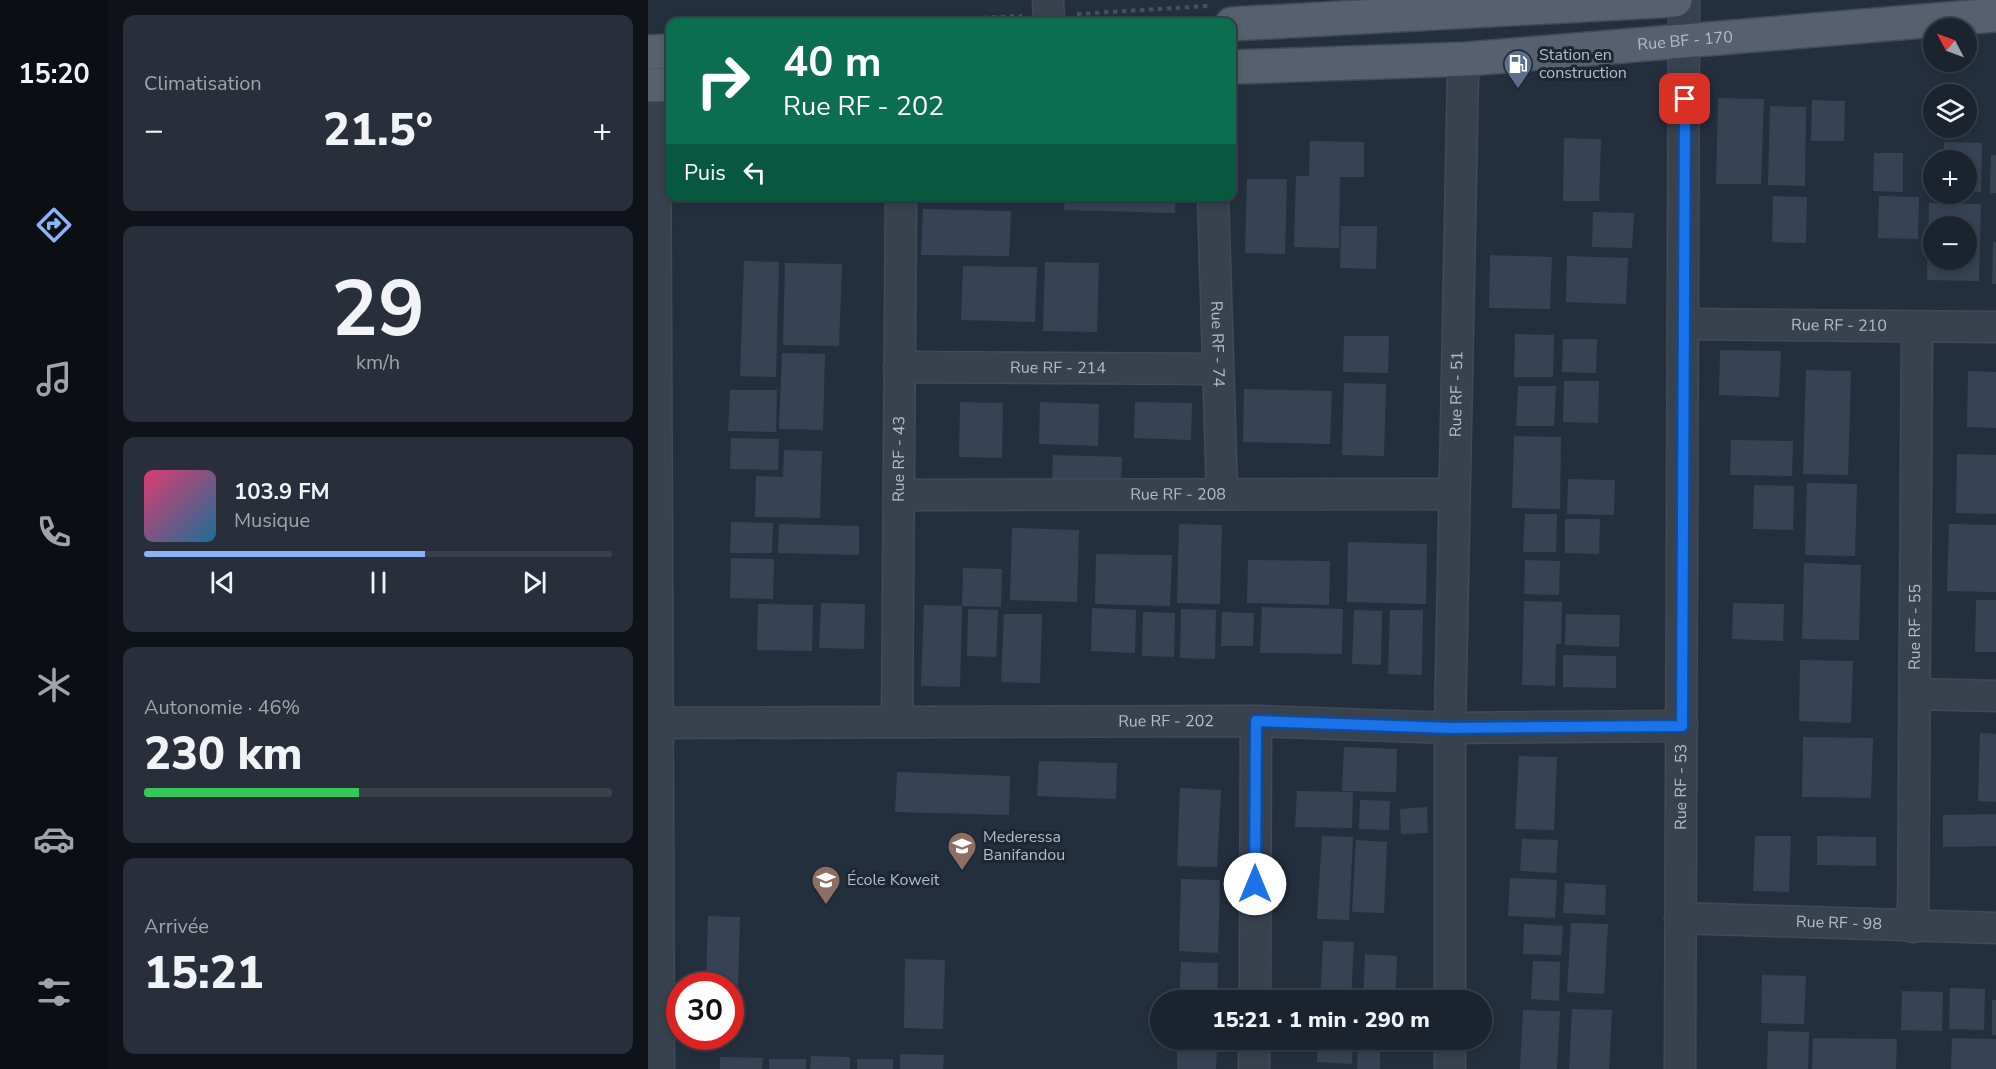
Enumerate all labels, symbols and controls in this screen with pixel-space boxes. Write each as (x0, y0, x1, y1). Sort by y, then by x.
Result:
north arrow (1923, 18, 1977, 72)
map controls (1923, 18, 1977, 270)
street label: Rue BF - 170 (1636, 26, 1734, 56)
text: 40 m (783, 34, 882, 91)
icon: right (684, 42, 762, 120)
place label: Station en construction (1539, 44, 1627, 84)
fuel station icon: Station en construction (1502, 48, 1534, 90)
text: 15:20 (18, 56, 90, 93)
text: Climatisation (144, 70, 262, 97)
pin (1659, 73, 1710, 124)
icon: arrive (1668, 82, 1701, 115)
button: layers (1923, 84, 1977, 138)
text: Rue RF - 202 (783, 88, 944, 125)
text: 21.5° (323, 100, 433, 161)
text: − (144, 108, 164, 153)
text: + (592, 108, 612, 153)
button: + (1923, 150, 1977, 204)
icon: left (738, 156, 771, 189)
text: Puis (684, 158, 726, 188)
icon: directions (33, 204, 75, 246)
button: − (1923, 216, 1977, 270)
text: 29 (331, 256, 425, 363)
street label: Rue RF - 74 (1205, 301, 1230, 388)
street label: Rue RF - 210 (1791, 314, 1887, 337)
text: km/h (356, 349, 400, 376)
street label: Rue RF - 51 (1445, 351, 1468, 437)
street label: Rue RF - 214 (1010, 357, 1106, 379)
icon: music (33, 358, 75, 400)
street label: Rue RF - 43 (888, 416, 910, 502)
text: 103.9 FM (234, 477, 330, 507)
street label: Rue RF - 208 (1130, 483, 1226, 506)
text: Musique (234, 507, 310, 534)
icon: phone (33, 511, 75, 553)
icon: previous (206, 566, 239, 599)
icon: pause (362, 566, 395, 599)
icon: next (518, 566, 551, 599)
street label: Rue RF - 55 (1904, 584, 1926, 670)
icon: climate (33, 664, 75, 706)
text: Autonomie · 46% (144, 694, 300, 721)
street label: Rue RF - 202 (1118, 710, 1214, 732)
text: 230 km (144, 724, 303, 785)
street label: Rue RF - 53 (1670, 744, 1692, 830)
icon: car (33, 818, 75, 860)
place label: Mederessa Banifandou (983, 826, 1065, 866)
school or university icon: Mederessa Banifandou (946, 830, 978, 872)
position arrow (1223, 852, 1287, 916)
school or university icon: École Koweit (810, 864, 842, 906)
place label: École Koweit (847, 869, 940, 891)
street label: Rue RF - 98 (1796, 911, 1882, 935)
text: Arrivée (144, 913, 209, 940)
text: 15:21 (144, 943, 264, 1004)
icon: filters (33, 971, 75, 1013)
speed limit sign: 30 (666, 972, 744, 1050)
text: 15:21 · 1 min · 290 m (1212, 1005, 1430, 1035)

